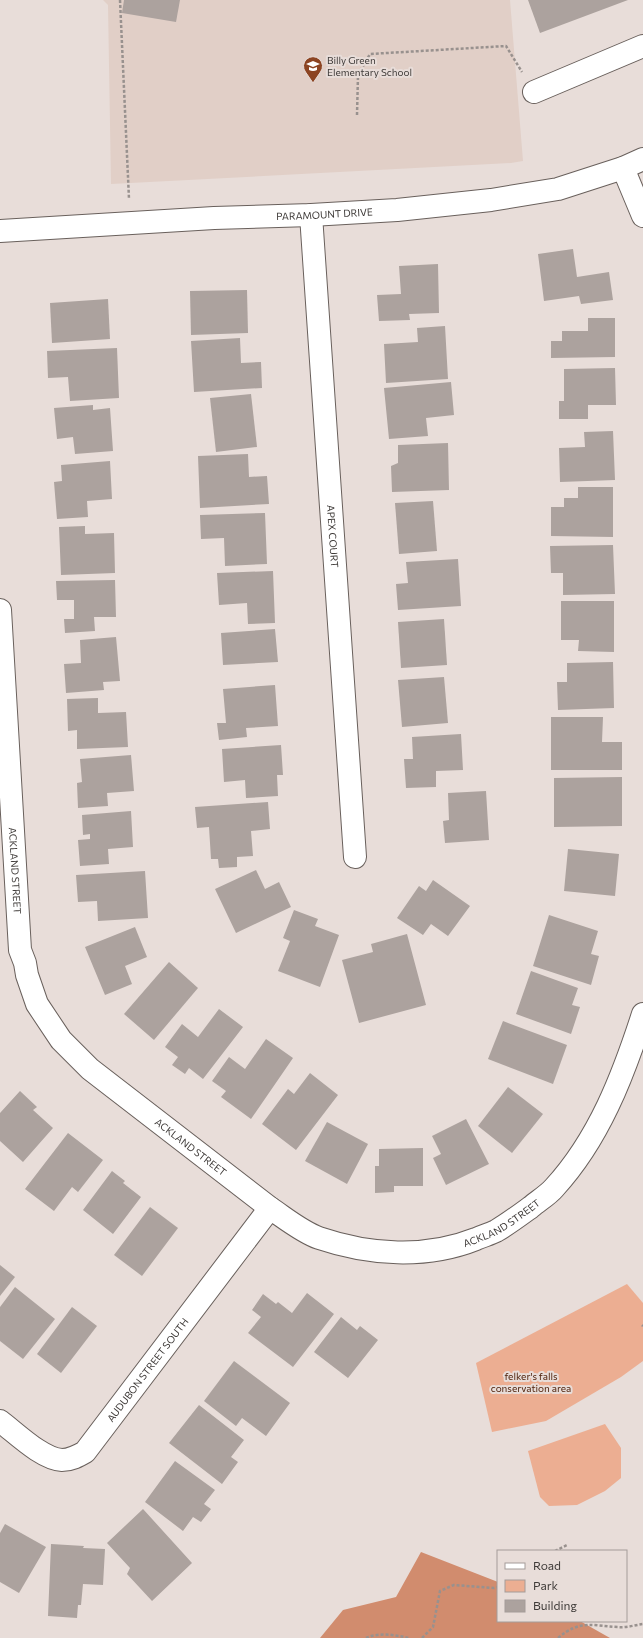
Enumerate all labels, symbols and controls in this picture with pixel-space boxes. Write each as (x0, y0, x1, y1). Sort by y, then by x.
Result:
place label: Billy Green Elementary School (327, 54, 412, 78)
school or university icon: Billy Green Elementary School (302, 55, 324, 83)
street label: PARAMOUNT DRIVE (276, 205, 373, 222)
street label: APEX COURT (325, 504, 341, 569)
street label: ACKLAND STREET (7, 827, 24, 915)
street label: ACKLAND STREET (153, 1116, 229, 1178)
street label: ACKLAND STREET (462, 1196, 542, 1249)
street label: AUDUBON STREET SOUTH (104, 1316, 191, 1424)
park label: felker's falls conservation area (491, 1370, 571, 1394)
legend (497, 1550, 627, 1622)
text: Road (533, 1558, 561, 1572)
text: Park (533, 1578, 559, 1592)
text: Building (533, 1598, 577, 1612)

